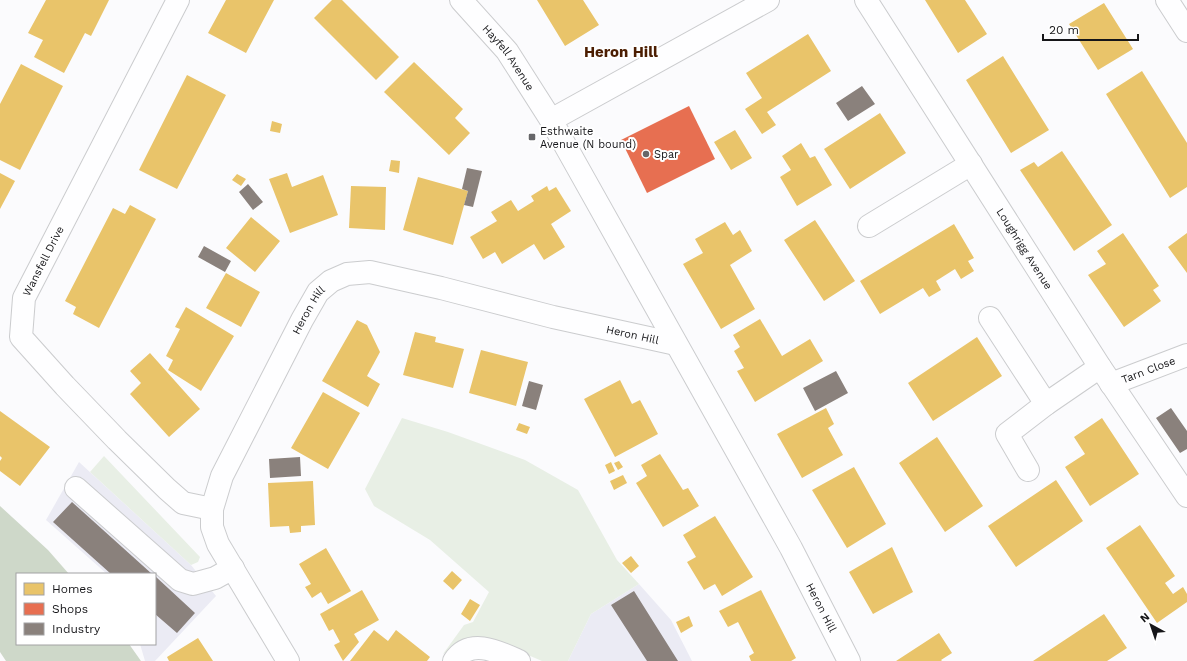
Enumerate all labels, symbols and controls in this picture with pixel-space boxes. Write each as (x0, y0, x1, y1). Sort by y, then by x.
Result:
scale bar (1043, 16, 1138, 42)
street label: Hayfell Avenue (480, 22, 537, 93)
text: 20 m (1049, 23, 1079, 37)
district label: Heron Hill (584, 43, 658, 61)
place label: Esthwaite Avenue (N bound) (540, 125, 636, 151)
marker: Esthwaite Avenue (N bound) (527, 132, 537, 142)
place label: Spar (654, 148, 679, 161)
marker: Spar (641, 149, 651, 159)
street label: Loughrigg Avenue (993, 206, 1055, 292)
street label: Wansfell Drive (20, 224, 67, 298)
street label: Heron Hill (290, 283, 328, 337)
street label: Heron Hill (605, 323, 661, 347)
street label: Tarn Close (1120, 354, 1177, 386)
legend (16, 573, 156, 645)
street label: Heron Hill (803, 581, 839, 635)
text: Homes (52, 582, 93, 596)
text: Shops (52, 602, 88, 616)
north arrow (1131, 605, 1171, 645)
text: N (1138, 610, 1152, 625)
text: Industry (52, 622, 101, 636)

